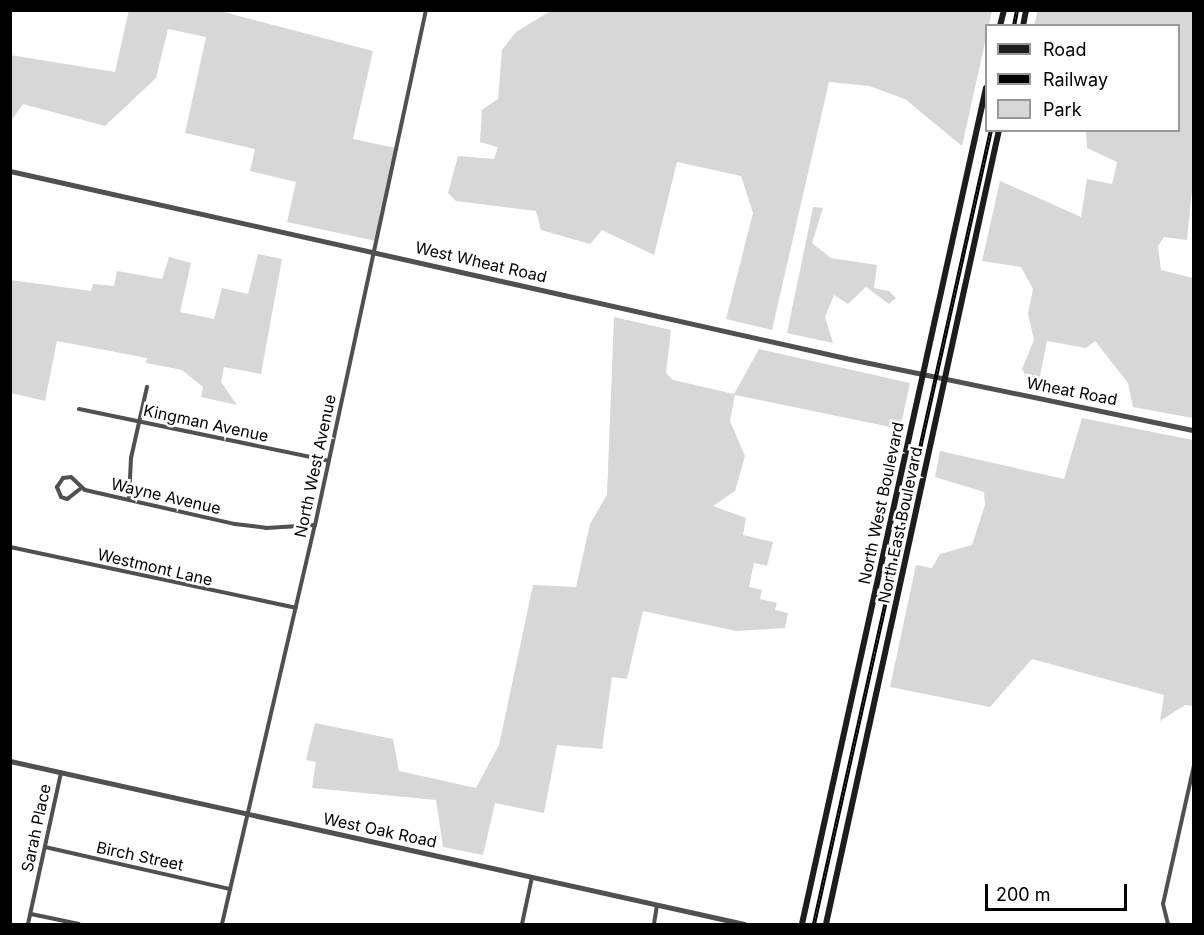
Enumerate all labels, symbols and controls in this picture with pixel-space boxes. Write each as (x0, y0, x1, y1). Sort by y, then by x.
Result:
legend (985, 24, 1180, 132)
text: Road (1043, 39, 1086, 60)
text: Railway (1043, 69, 1108, 90)
text: Park (1043, 99, 1082, 120)
street label: West Wheat Road (413, 238, 549, 286)
street label: Wheat Road (1025, 373, 1119, 409)
street label: North West Avenue (290, 393, 340, 539)
street label: Kingman Avenue (142, 400, 270, 446)
street label: North West Boulevard (854, 420, 908, 586)
street label: North East Boulevard (874, 445, 926, 605)
street label: Wayne Avenue (109, 474, 223, 518)
street label: Westmont Lane (96, 544, 214, 590)
street label: Sarah Place (17, 782, 55, 874)
street label: West Oak Road (321, 809, 439, 851)
street label: Birch Street (95, 837, 185, 875)
scale bar (988, 872, 1130, 910)
text: 200 m (996, 884, 1051, 905)

